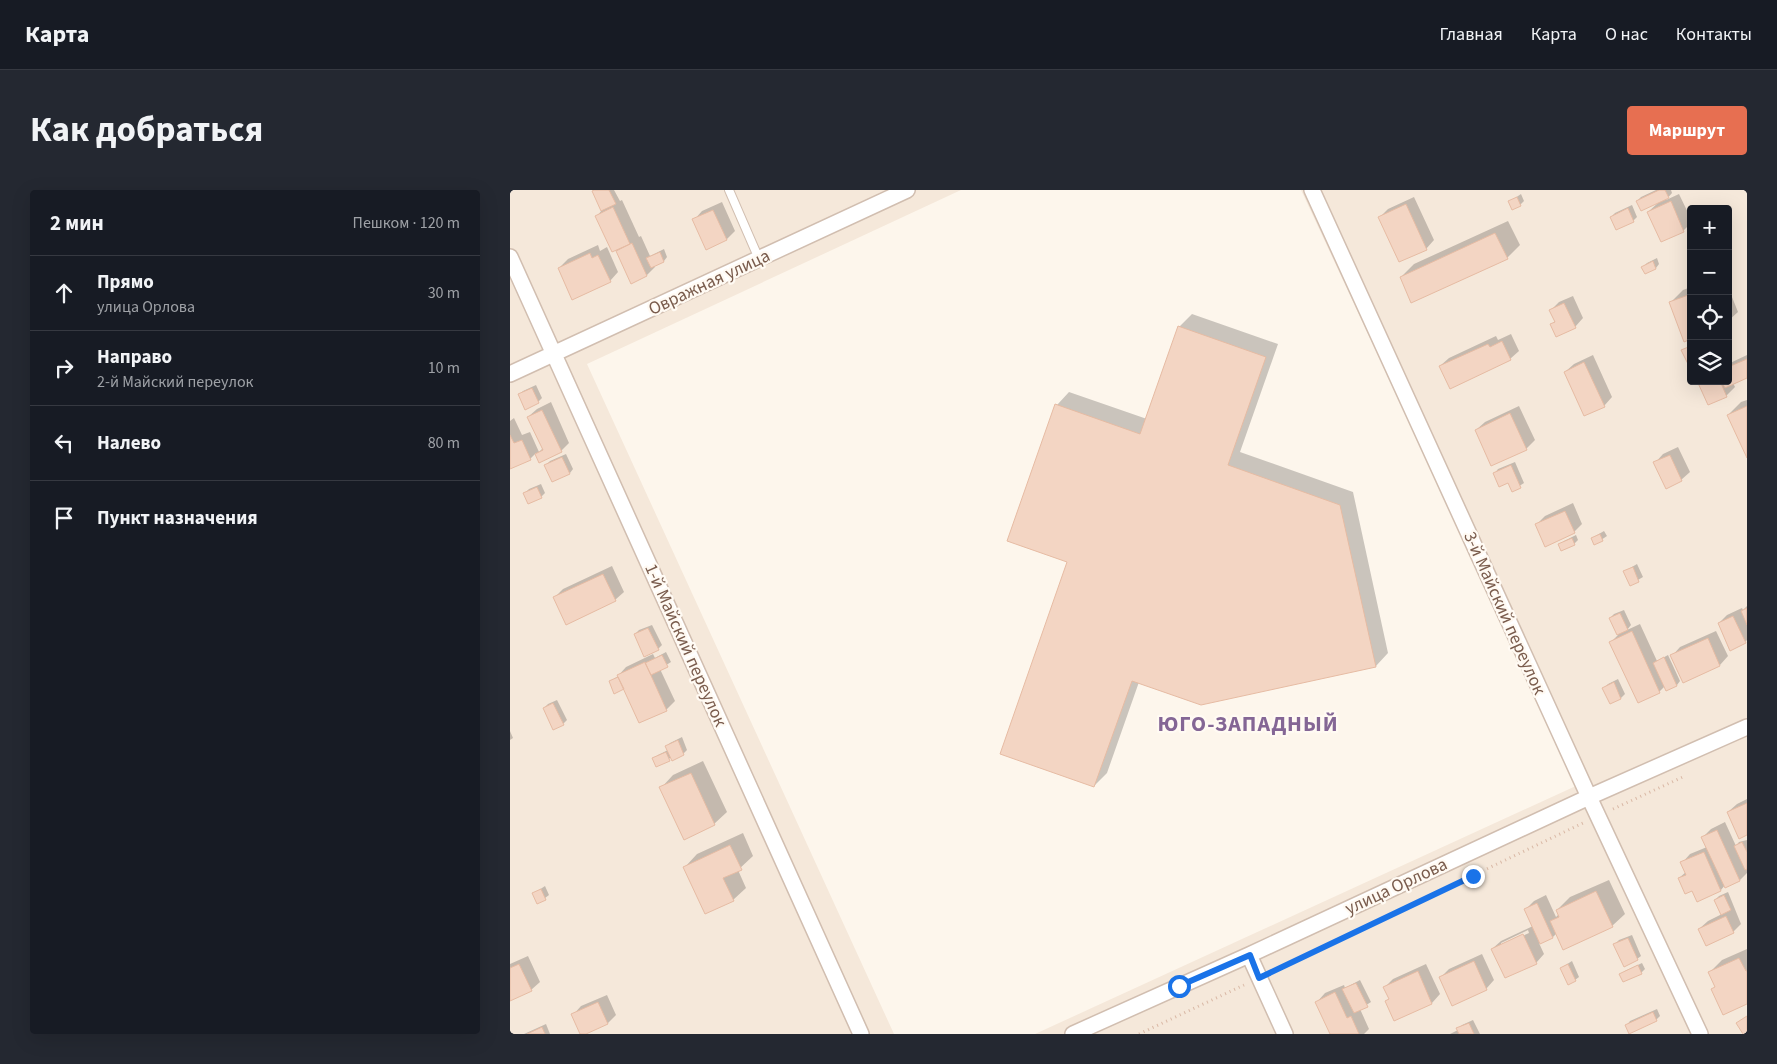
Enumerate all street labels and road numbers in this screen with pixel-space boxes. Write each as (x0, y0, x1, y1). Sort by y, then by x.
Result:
street label: Овражная улица (644, 243, 774, 322)
street label: 3-й Майский переулок (1457, 528, 1552, 699)
street label: 1-й Майский переулок (638, 560, 733, 731)
street label: улица Орлова (1341, 852, 1451, 921)

